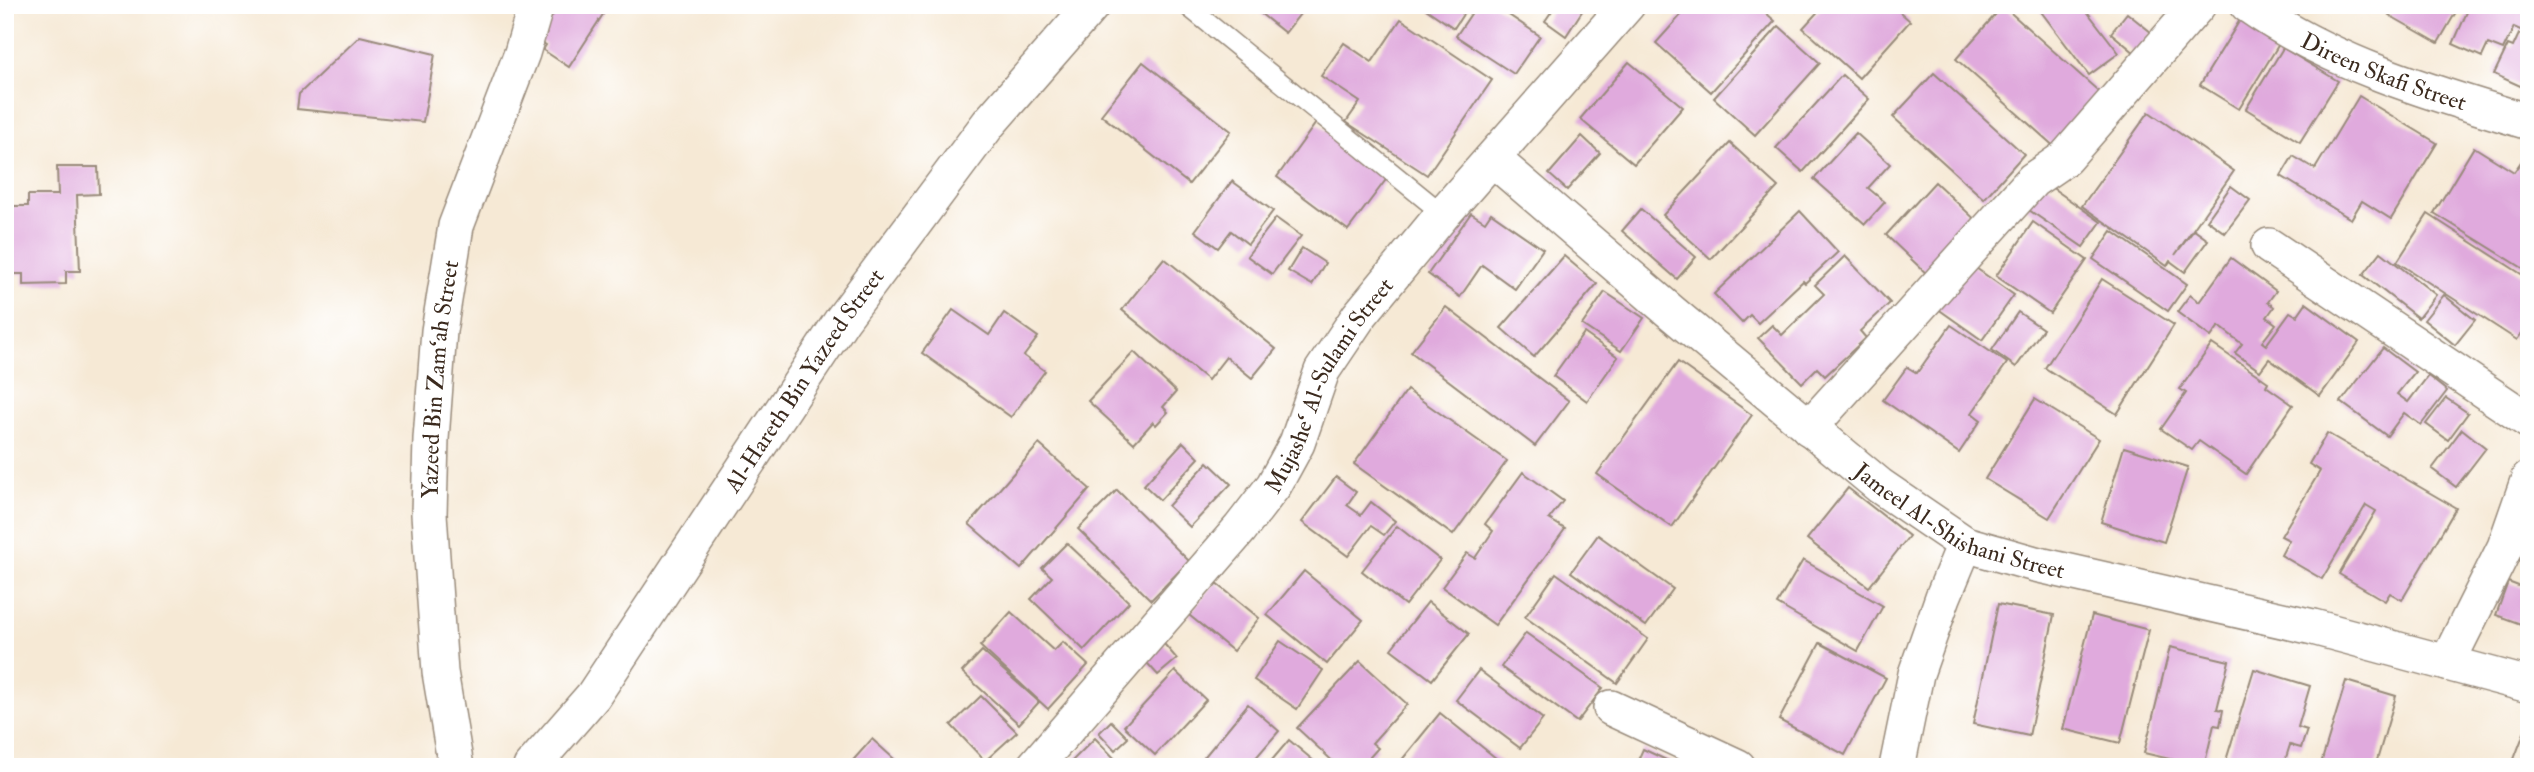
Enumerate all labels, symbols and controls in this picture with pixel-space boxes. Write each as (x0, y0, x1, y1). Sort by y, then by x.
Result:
street label: Direen Skafi Street (2296, 26, 2470, 117)
street label: Yazeed Bin Zam‘ah Street (415, 258, 465, 499)
street label: Al-Hareth Bin Yazeed Street (717, 263, 890, 498)
street label: Mujashe‘ Al-Sulami Street (1258, 271, 1399, 498)
street label: Jameel Al-Shishani Street (1848, 456, 2068, 585)

